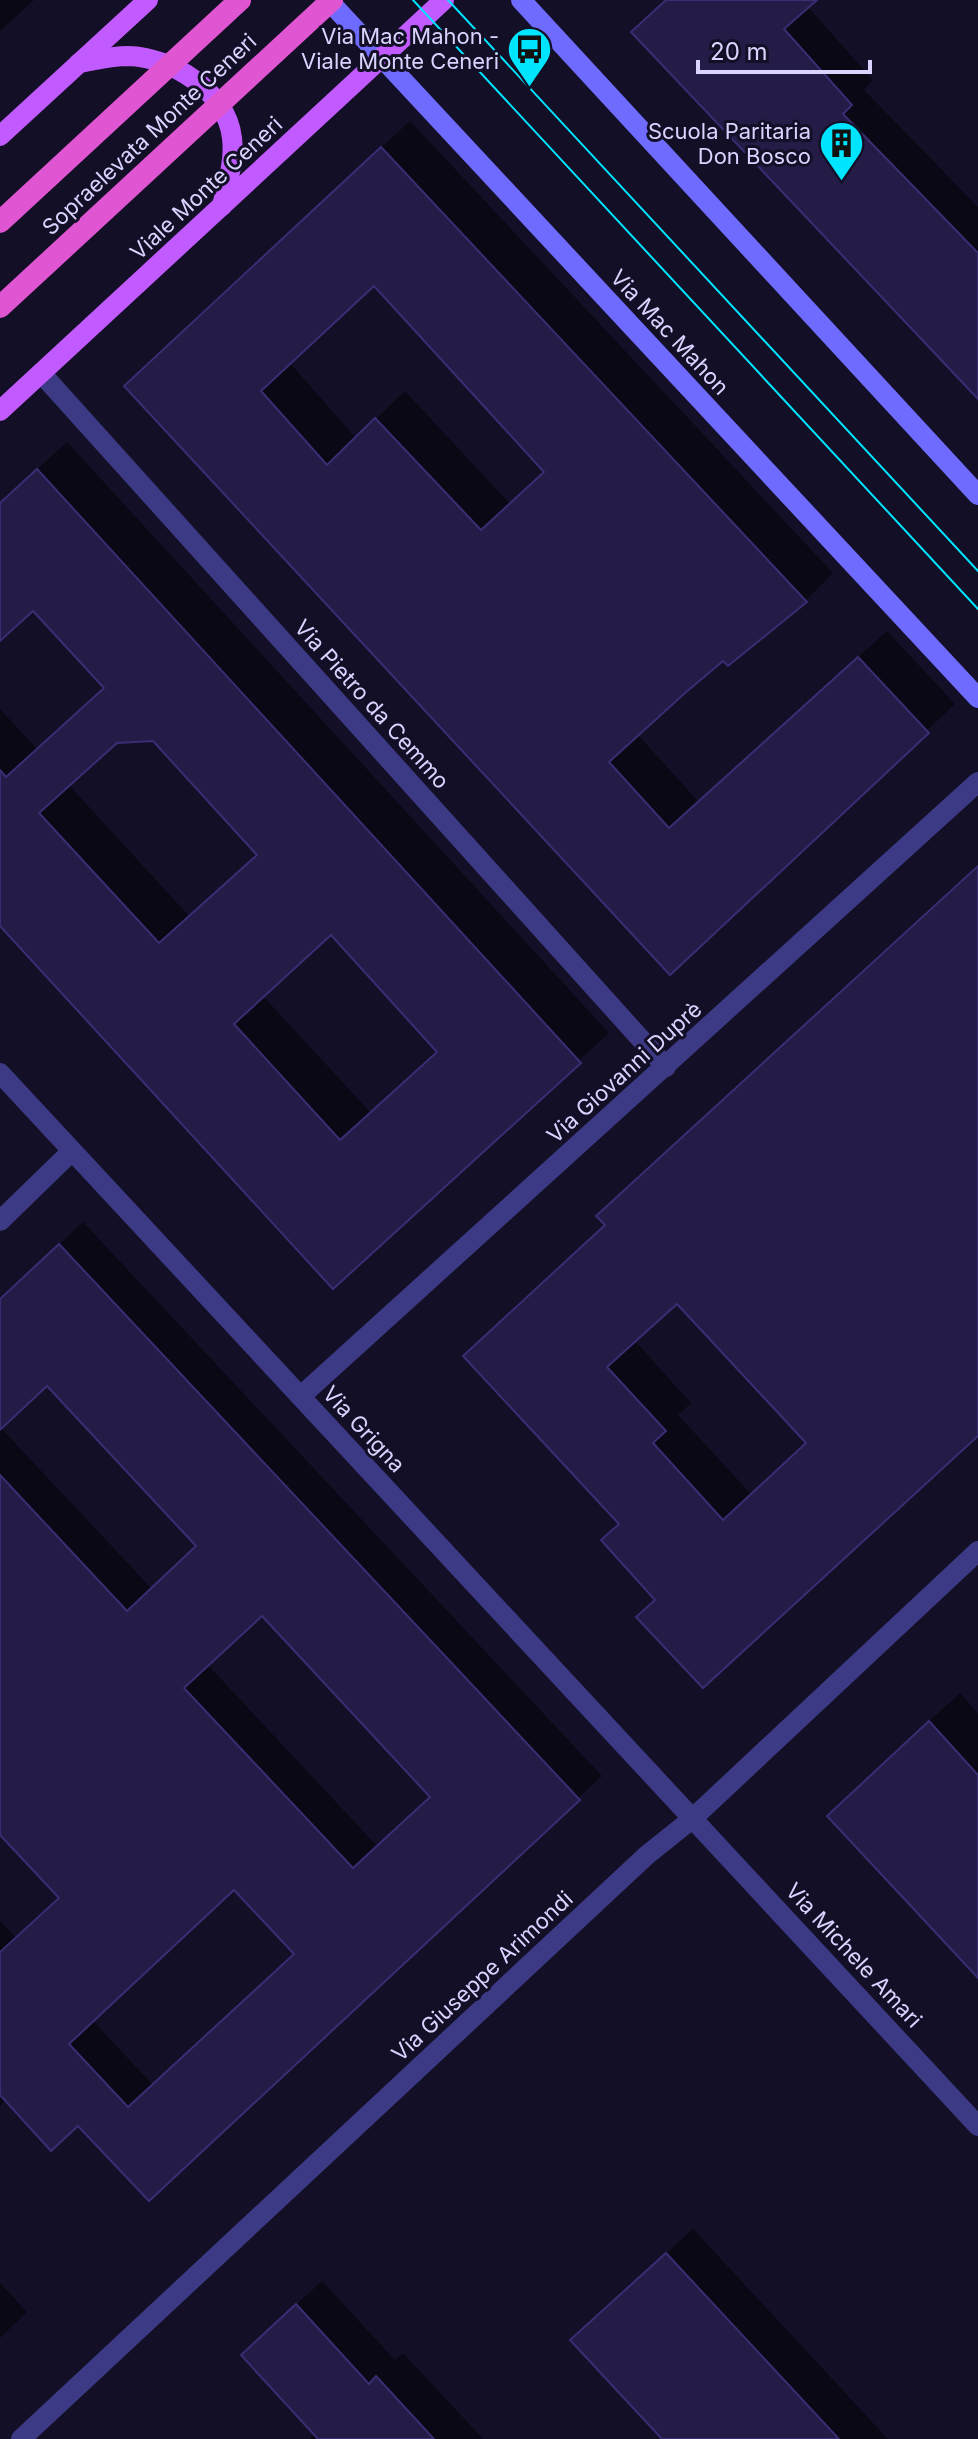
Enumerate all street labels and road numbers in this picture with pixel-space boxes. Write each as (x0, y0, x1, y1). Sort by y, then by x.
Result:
street label: Sopraelevata Monte Ceneri (37, 28, 261, 240)
street label: Viale Monte Ceneri (125, 111, 287, 265)
street label: Via Mac Mahon (605, 264, 735, 400)
street label: Via Pietro da Cemmo (289, 614, 455, 794)
street label: Via Giovanni Duprè (541, 996, 707, 1148)
street label: Via Grigna (318, 1381, 410, 1477)
street label: Via Michele Amari (780, 1877, 928, 2033)
street label: Via Giuseppe Arimondi (386, 1885, 578, 2067)

